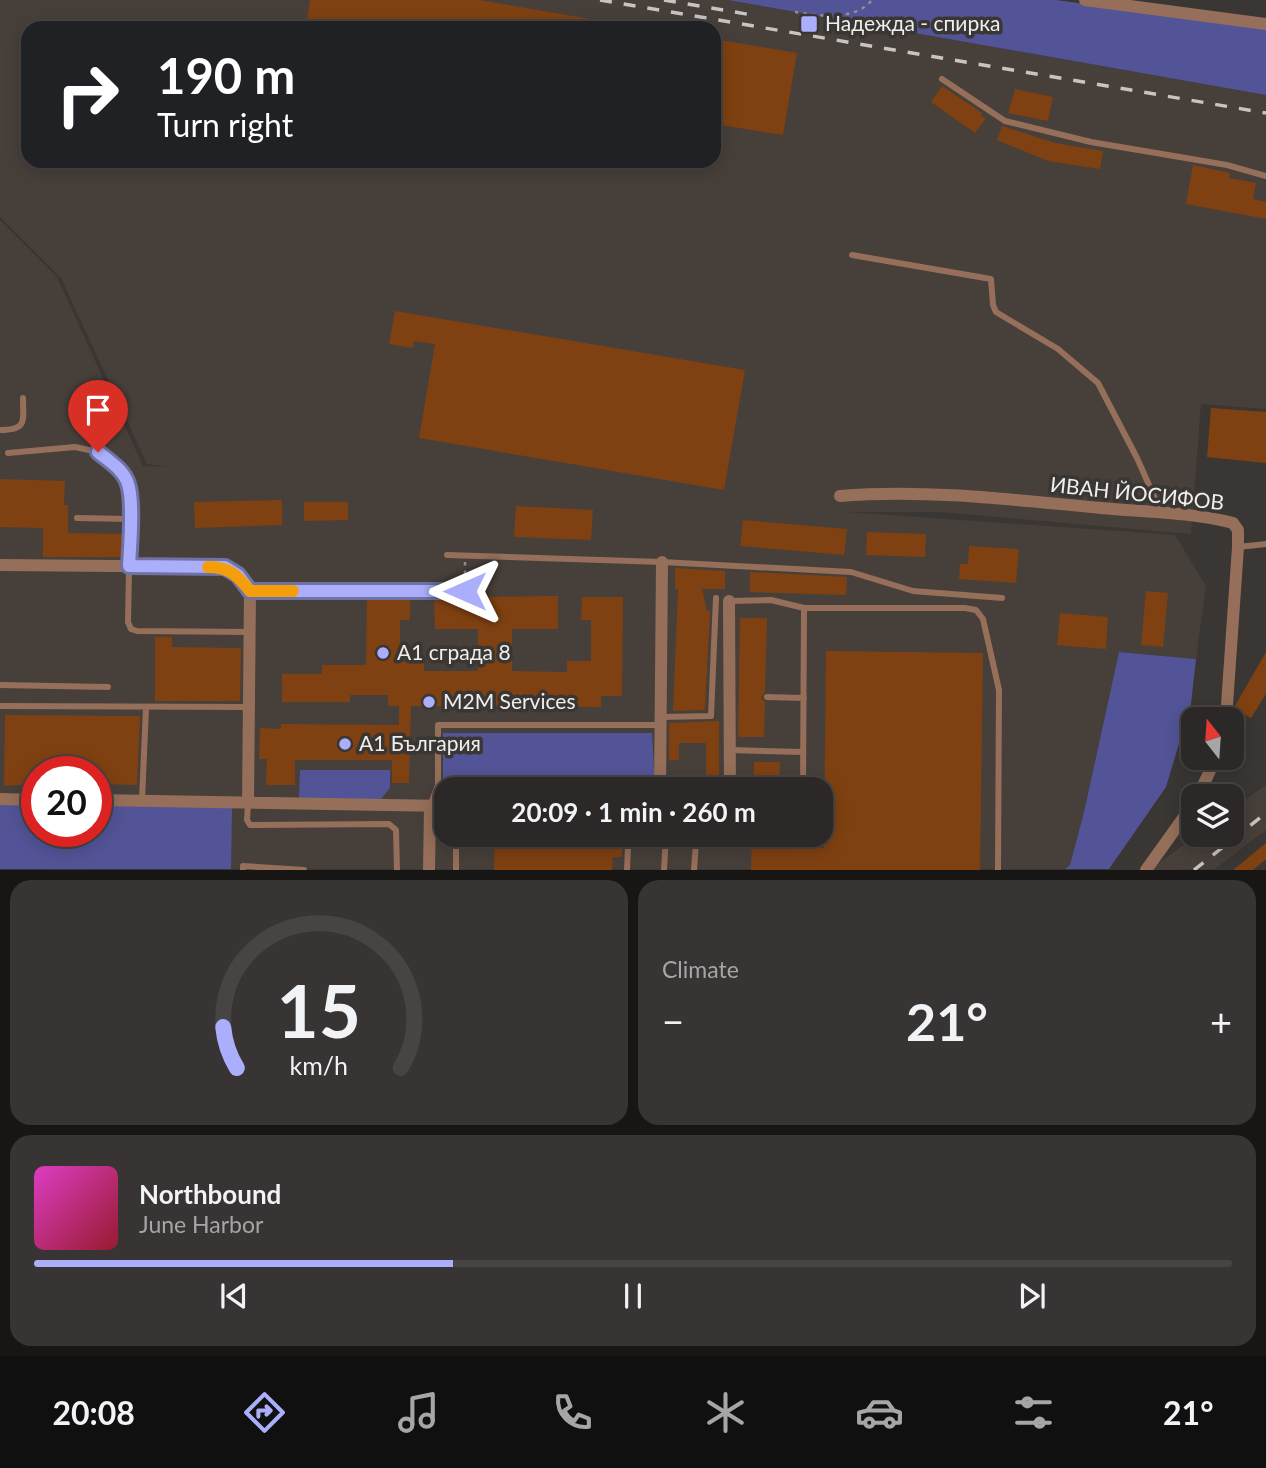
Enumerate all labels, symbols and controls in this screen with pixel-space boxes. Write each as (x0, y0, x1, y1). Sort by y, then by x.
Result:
place label: Надежда - спирка (825, 10, 1001, 35)
marker: Надежда - спирка (799, 14, 819, 34)
text: 190 m (157, 46, 295, 104)
icon: right (42, 49, 133, 140)
text: Turn right (157, 105, 293, 144)
pin (68, 380, 128, 452)
icon: arrive (79, 391, 117, 429)
street label: ИВАН ЙОСИФОВ (1049, 471, 1225, 514)
position arrow (428, 554, 502, 628)
place label: А1 сграда 8 (397, 639, 511, 664)
marker: А1 сграда 8 (375, 645, 391, 661)
place label: M2M Services (443, 688, 576, 713)
marker: M2M Services (421, 694, 437, 710)
north arrow (1181, 707, 1244, 770)
map controls (1181, 707, 1244, 847)
place label: А1 България (359, 730, 481, 755)
marker: А1 България (337, 736, 353, 752)
speed limit sign: 20 (21, 756, 112, 847)
button: layers (1181, 784, 1244, 847)
text: 20:09 · 1 min · 260 m (511, 796, 756, 828)
text: Climate (662, 955, 739, 983)
text: 15 (277, 967, 361, 1055)
text: 21° (906, 990, 988, 1052)
text: − (662, 998, 684, 1044)
text: + (1210, 998, 1232, 1044)
text: km/h (290, 1050, 348, 1080)
text: Northbound (139, 1178, 281, 1210)
text: June Harbor (139, 1210, 263, 1238)
icon: previous (215, 1277, 253, 1315)
icon: pause (614, 1277, 652, 1315)
icon: next (1013, 1277, 1051, 1315)
icon: directions (240, 1388, 289, 1437)
icon: music (394, 1388, 443, 1437)
icon: phone (548, 1388, 597, 1437)
icon: climate (701, 1388, 750, 1437)
icon: car (855, 1388, 904, 1437)
icon: filters (1009, 1388, 1058, 1437)
text: 20:08 (52, 1393, 135, 1432)
text: 21° (1163, 1393, 1213, 1432)

